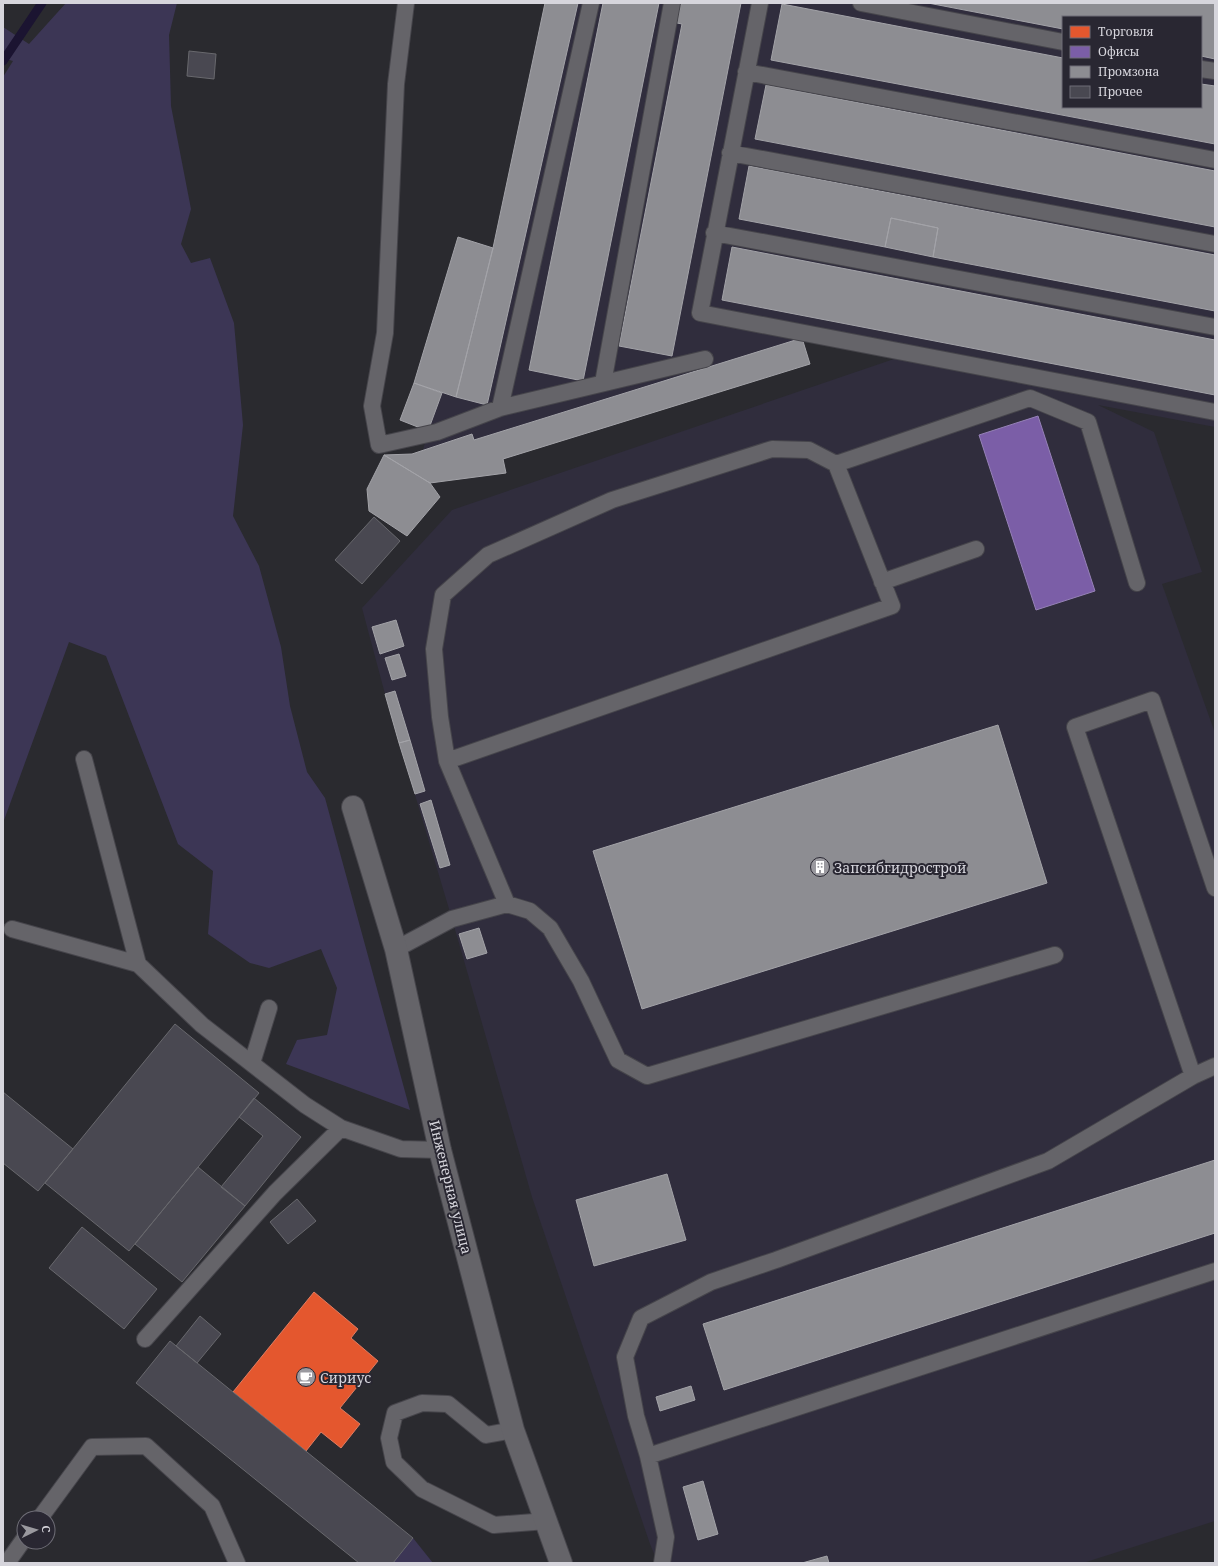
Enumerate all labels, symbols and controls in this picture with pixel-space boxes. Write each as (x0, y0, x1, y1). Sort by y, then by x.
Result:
legend (1062, 16, 1202, 108)
text: Торговля (1098, 23, 1154, 40)
text: Офисы (1098, 43, 1140, 60)
text: Промзона (1098, 63, 1160, 80)
text: Прочее (1098, 83, 1142, 100)
building icon: Запсибгидрострой (809, 856, 831, 878)
place label: Запсибгидрострой (834, 858, 967, 877)
street label: Инженерная улица (425, 1118, 477, 1256)
cafe icon: Сириус (295, 1366, 317, 1388)
place label: Сириус (320, 1368, 371, 1387)
north arrow (16, 1510, 56, 1550)
text: С (39, 1525, 54, 1533)

